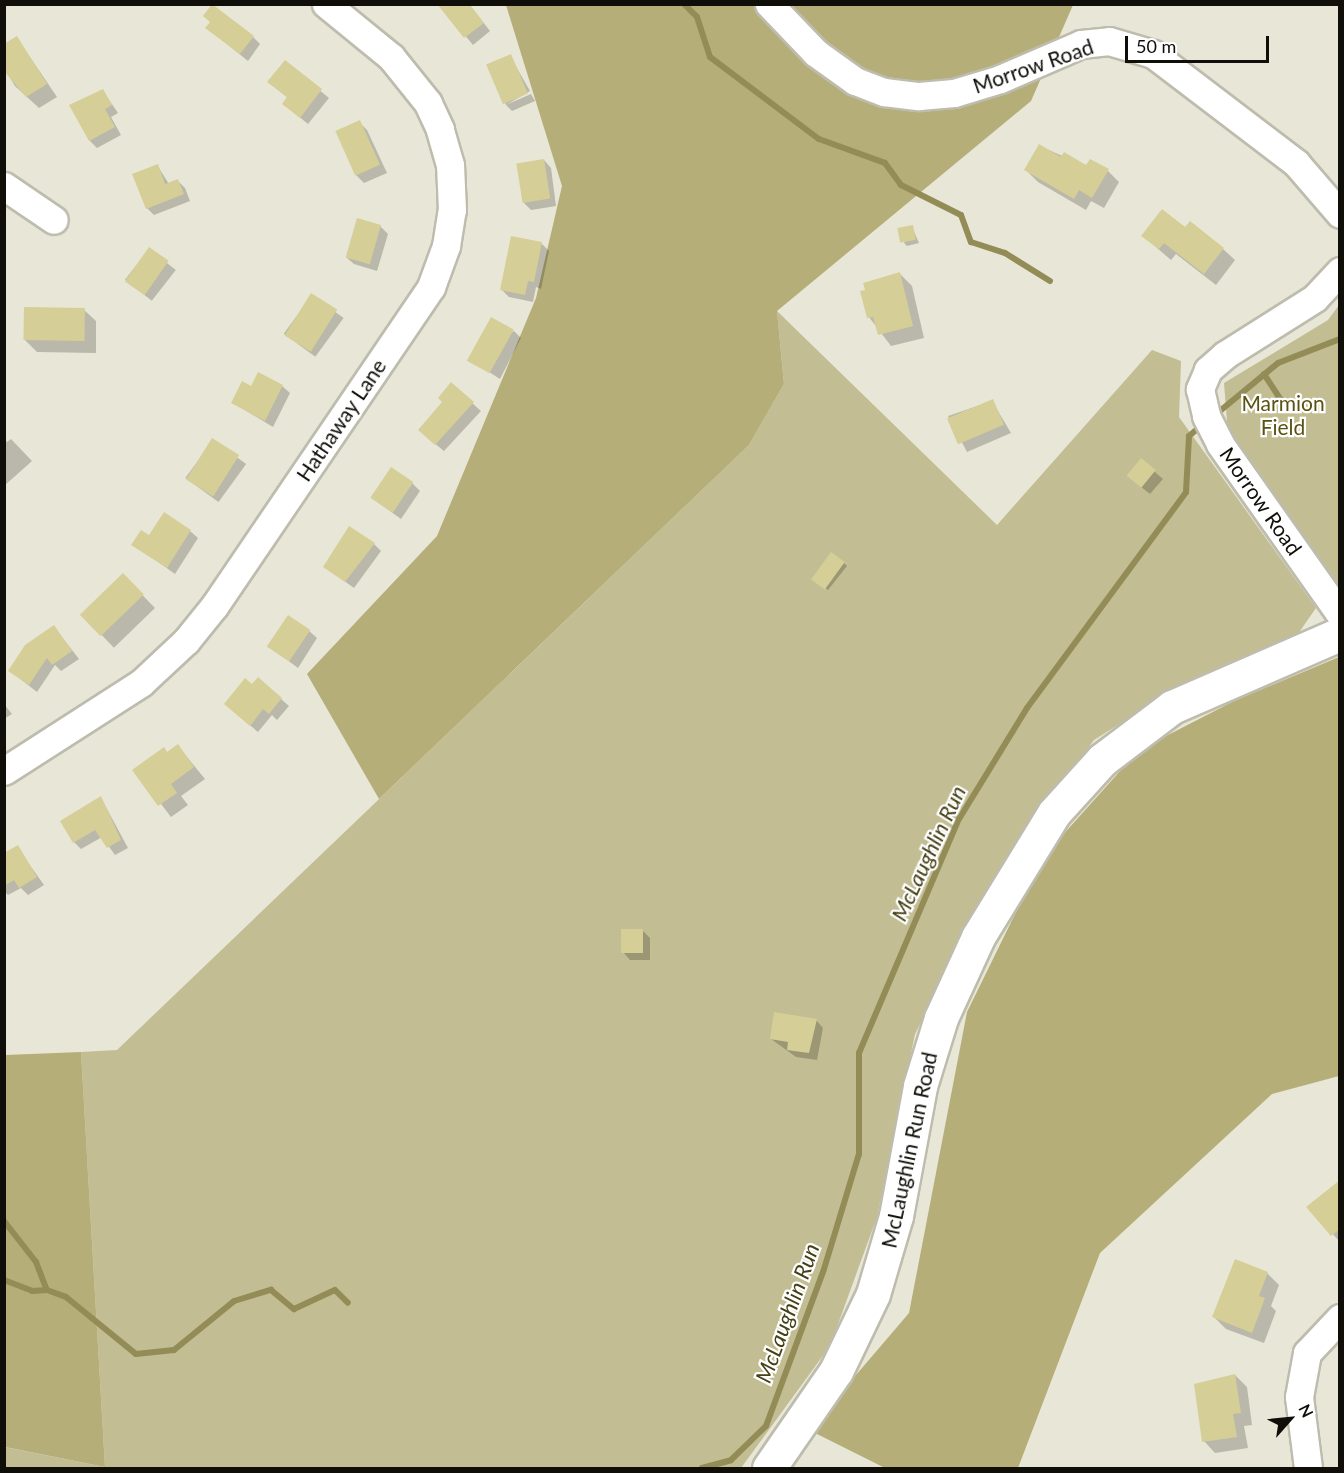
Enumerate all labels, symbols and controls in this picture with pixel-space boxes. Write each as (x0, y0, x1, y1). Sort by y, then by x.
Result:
scale bar (1128, 24, 1272, 62)
street label: Morrow Road (969, 34, 1097, 98)
text: 50 m (1136, 35, 1176, 57)
street label: Hathaway Lane (291, 354, 391, 486)
park label: Marmion Field (1241, 390, 1325, 440)
street label: Morrow Road (1215, 442, 1307, 560)
water label: McLaughlin Run (885, 781, 971, 925)
street label: McLaughlin Run Road (876, 1050, 942, 1250)
water label: McLaughlin Run (750, 1240, 824, 1386)
north arrow (1260, 1389, 1320, 1449)
text: N (1295, 1401, 1318, 1420)

